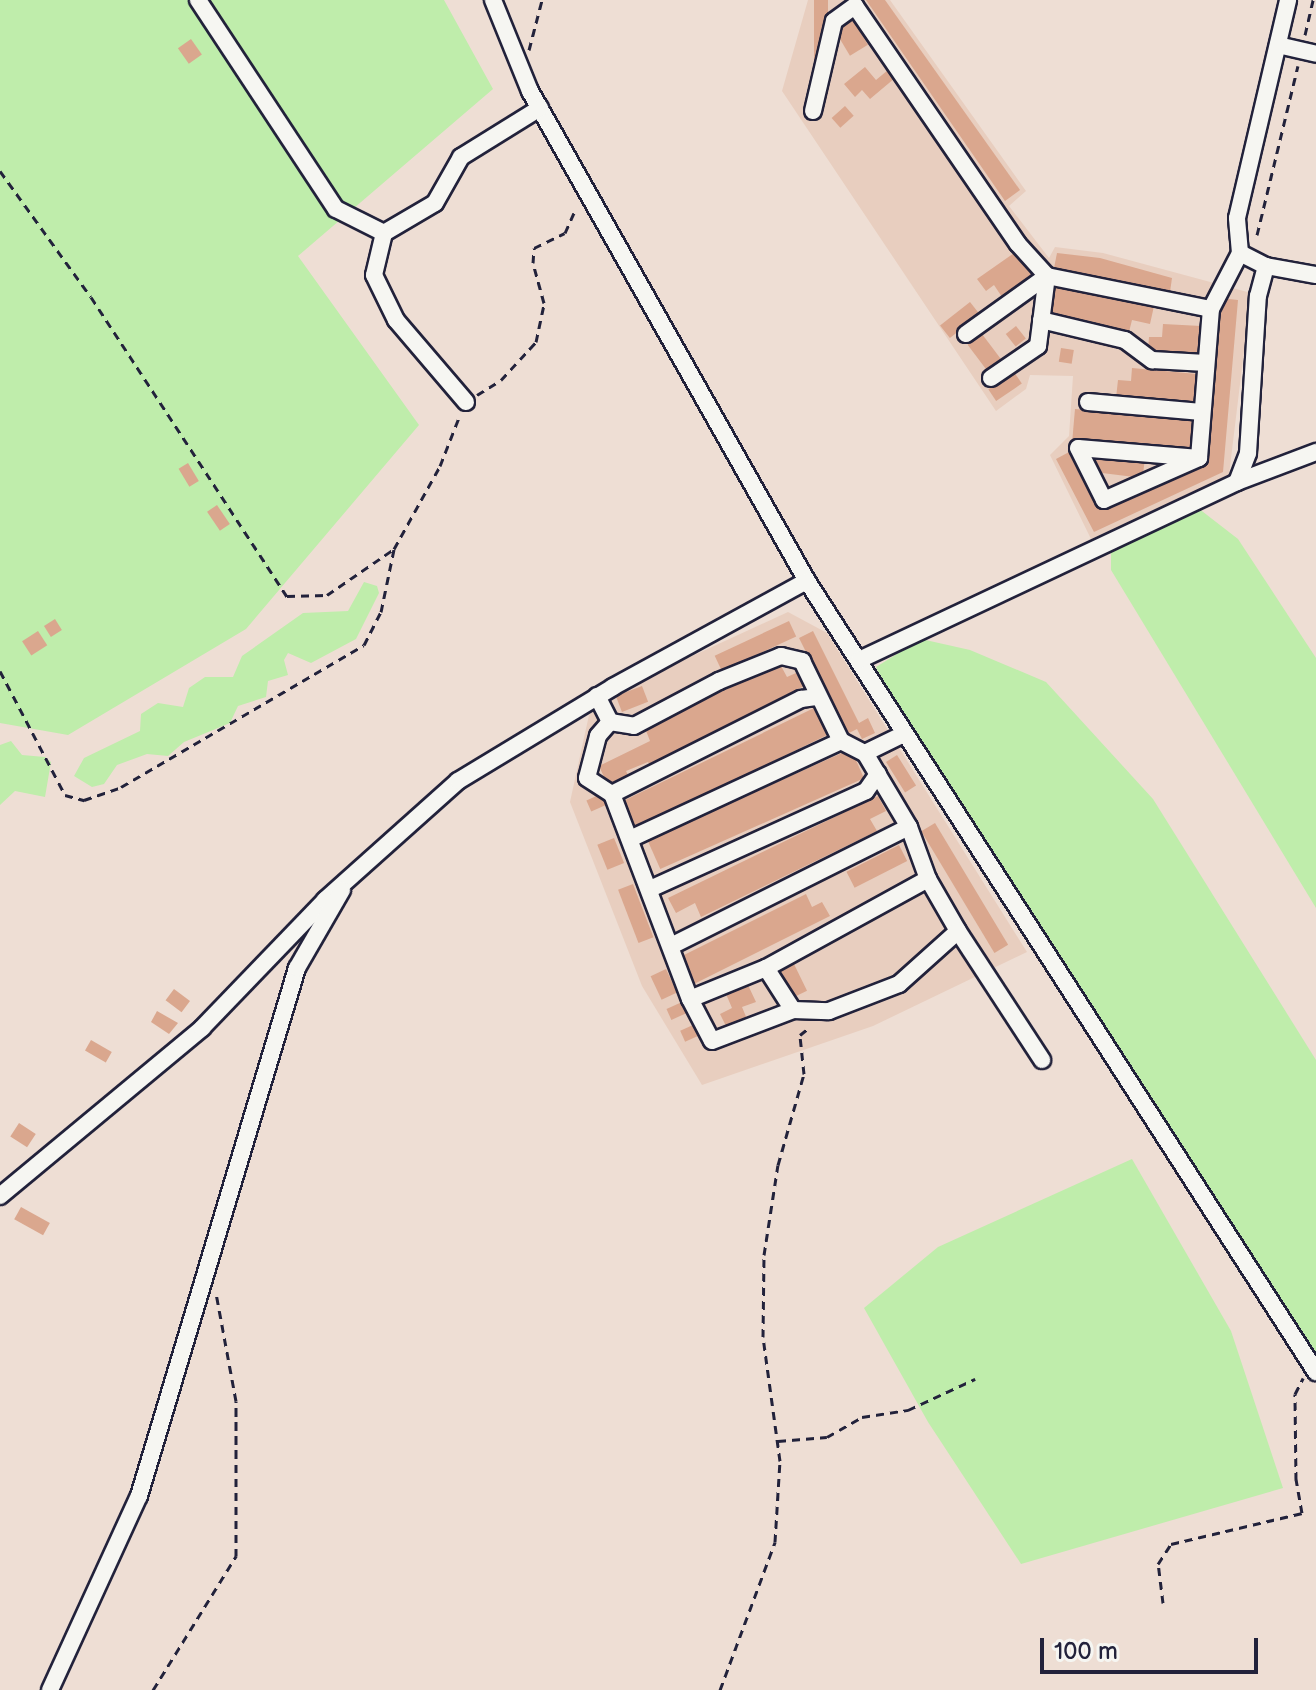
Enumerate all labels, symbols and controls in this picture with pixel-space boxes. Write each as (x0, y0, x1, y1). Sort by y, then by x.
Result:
scale bar (1044, 1622, 1262, 1672)
text: 100 m (1054, 1637, 1118, 1666)

